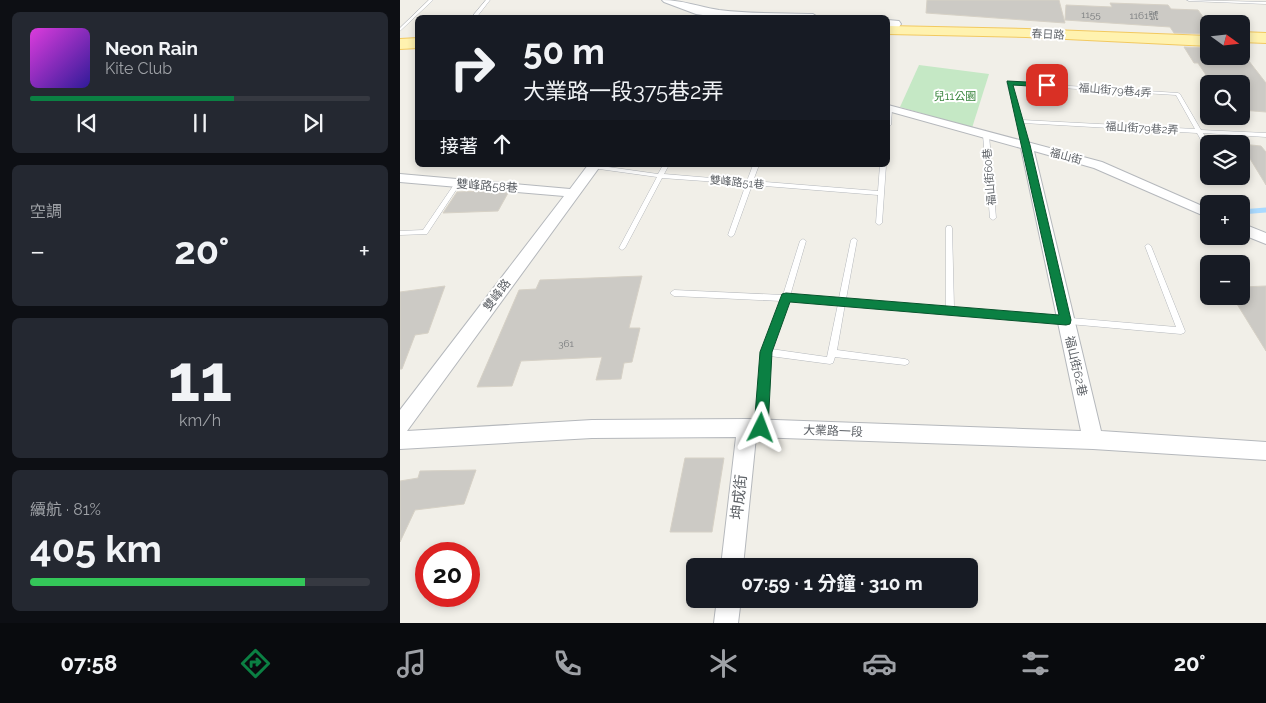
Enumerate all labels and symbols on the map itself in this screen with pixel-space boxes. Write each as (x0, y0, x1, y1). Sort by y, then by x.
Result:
house number: 1155 (1081, 9, 1101, 20)
house number: 1161號 (1130, 10, 1158, 21)
north arrow (1200, 15, 1250, 65)
street label: 春日路 (1031, 27, 1065, 42)
pin (1026, 64, 1068, 106)
street label: 福山街79巷4弄 (1078, 81, 1152, 100)
park label: 兒11公園 (934, 90, 976, 103)
street label: 福山街79巷2弄 (1105, 120, 1179, 137)
street label: 福山街 (1048, 146, 1083, 167)
street label: 福山街60巷 (981, 148, 998, 206)
street label: 雙峰路51巷 (709, 174, 765, 191)
street label: 雙峰路58巷 (456, 177, 518, 195)
street label: 雙峰路 (481, 276, 513, 314)
street label: 福山街62巷 (1062, 334, 1090, 398)
house number: 361 (558, 338, 575, 349)
position arrow (734, 401, 786, 453)
street label: 大業路一段 (803, 423, 863, 439)
street label: 坤成街 (728, 474, 750, 520)
speed limit sign: 20 (415, 542, 480, 607)

